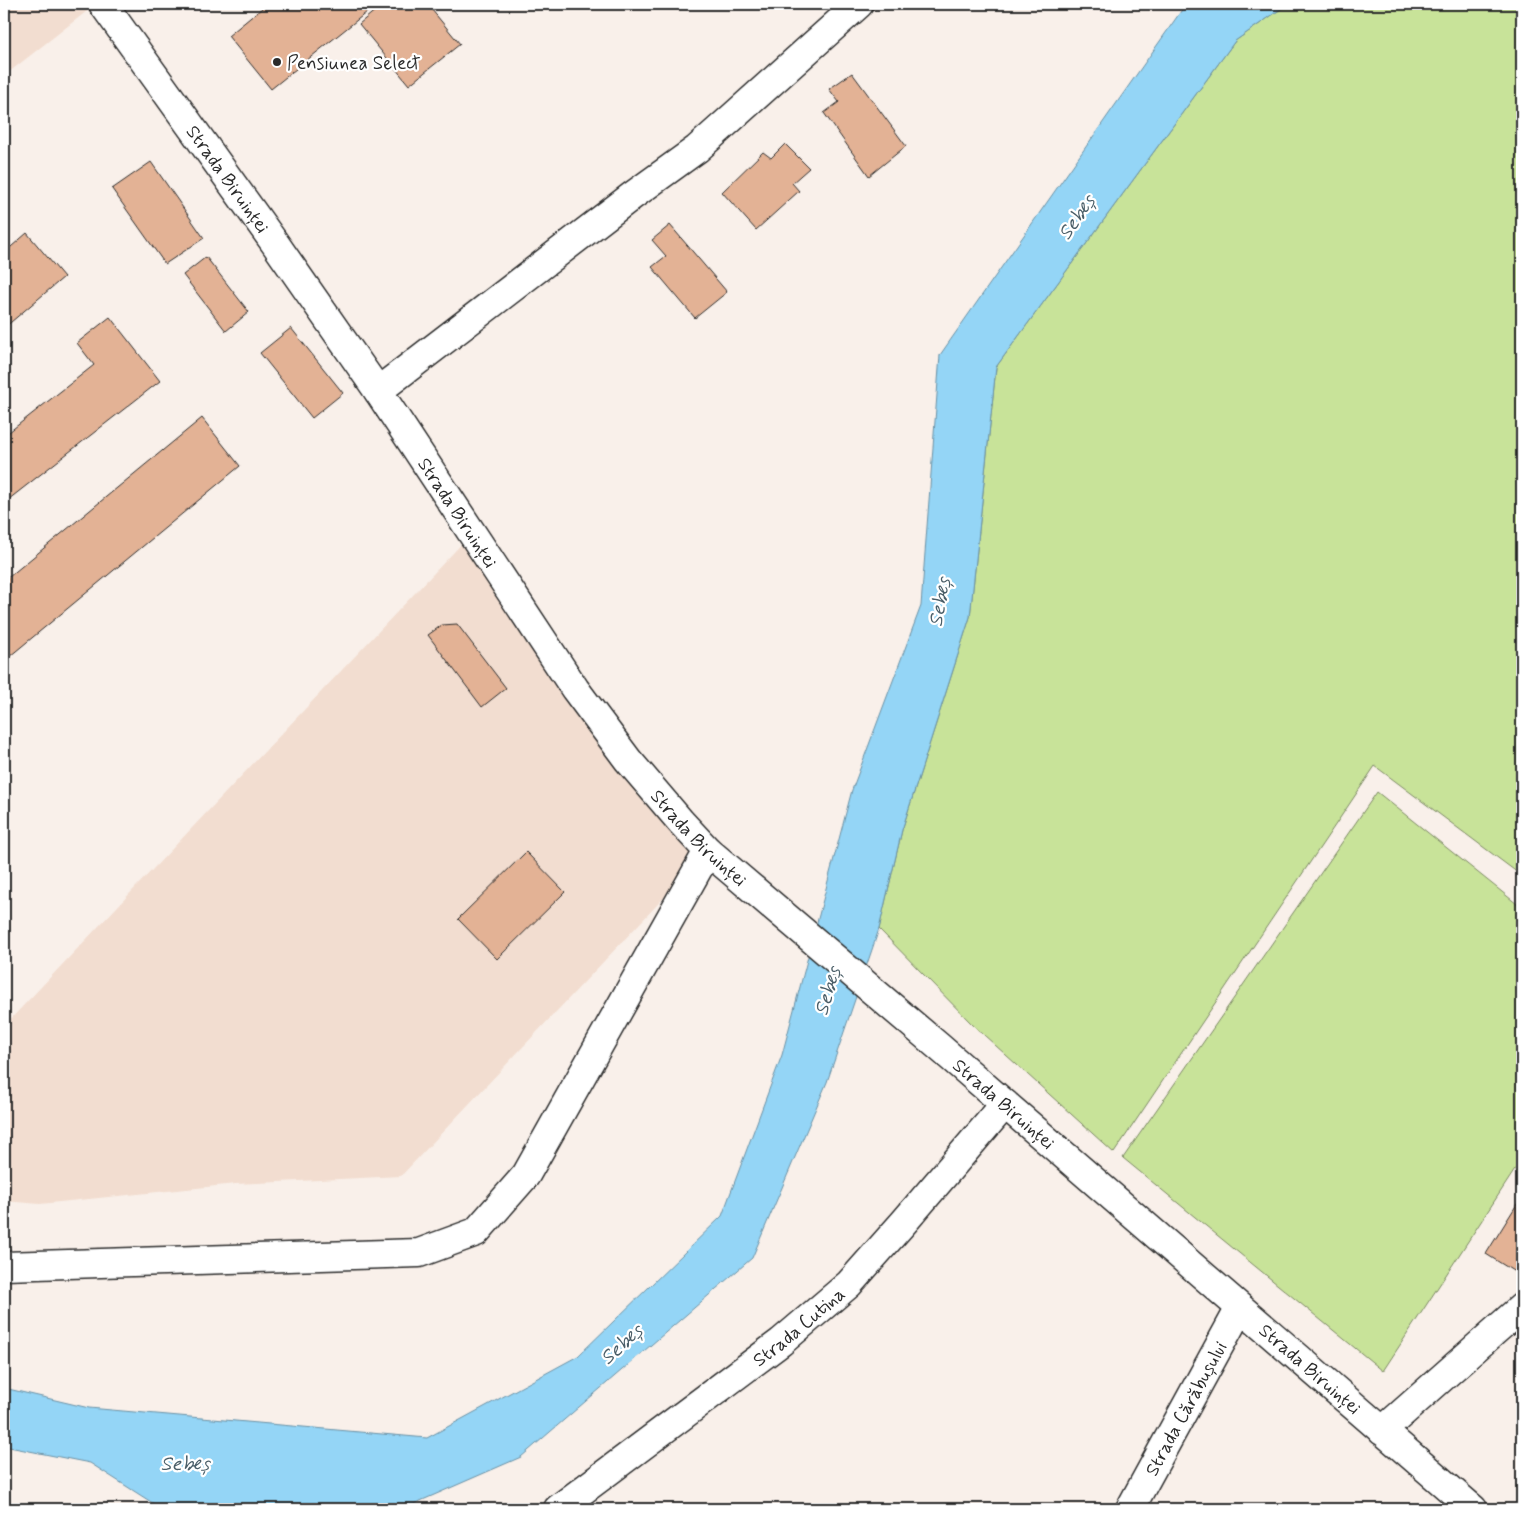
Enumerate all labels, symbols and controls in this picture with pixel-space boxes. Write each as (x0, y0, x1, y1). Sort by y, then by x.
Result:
place label: Pensiunea Select (287, 51, 420, 76)
marker: Pensiunea Select (271, 56, 283, 68)
street label: Strada Biruinței (180, 120, 275, 238)
water label: Sebeș (1052, 188, 1104, 246)
street label: Strada Biruinței (411, 453, 502, 573)
water label: Sebeș (923, 573, 959, 629)
street label: Strada Biruinței (644, 785, 752, 893)
water label: Sebeș (808, 962, 849, 1019)
street label: Strada Biruinței (947, 1053, 1060, 1156)
street label: Strada Cutina (748, 1282, 851, 1373)
water label: Sebeș (595, 1317, 651, 1372)
street label: Strada Biruinței (1253, 1318, 1366, 1421)
street label: Strada Cărăbușului (1140, 1337, 1233, 1481)
water label: Sebeș (160, 1451, 212, 1478)

